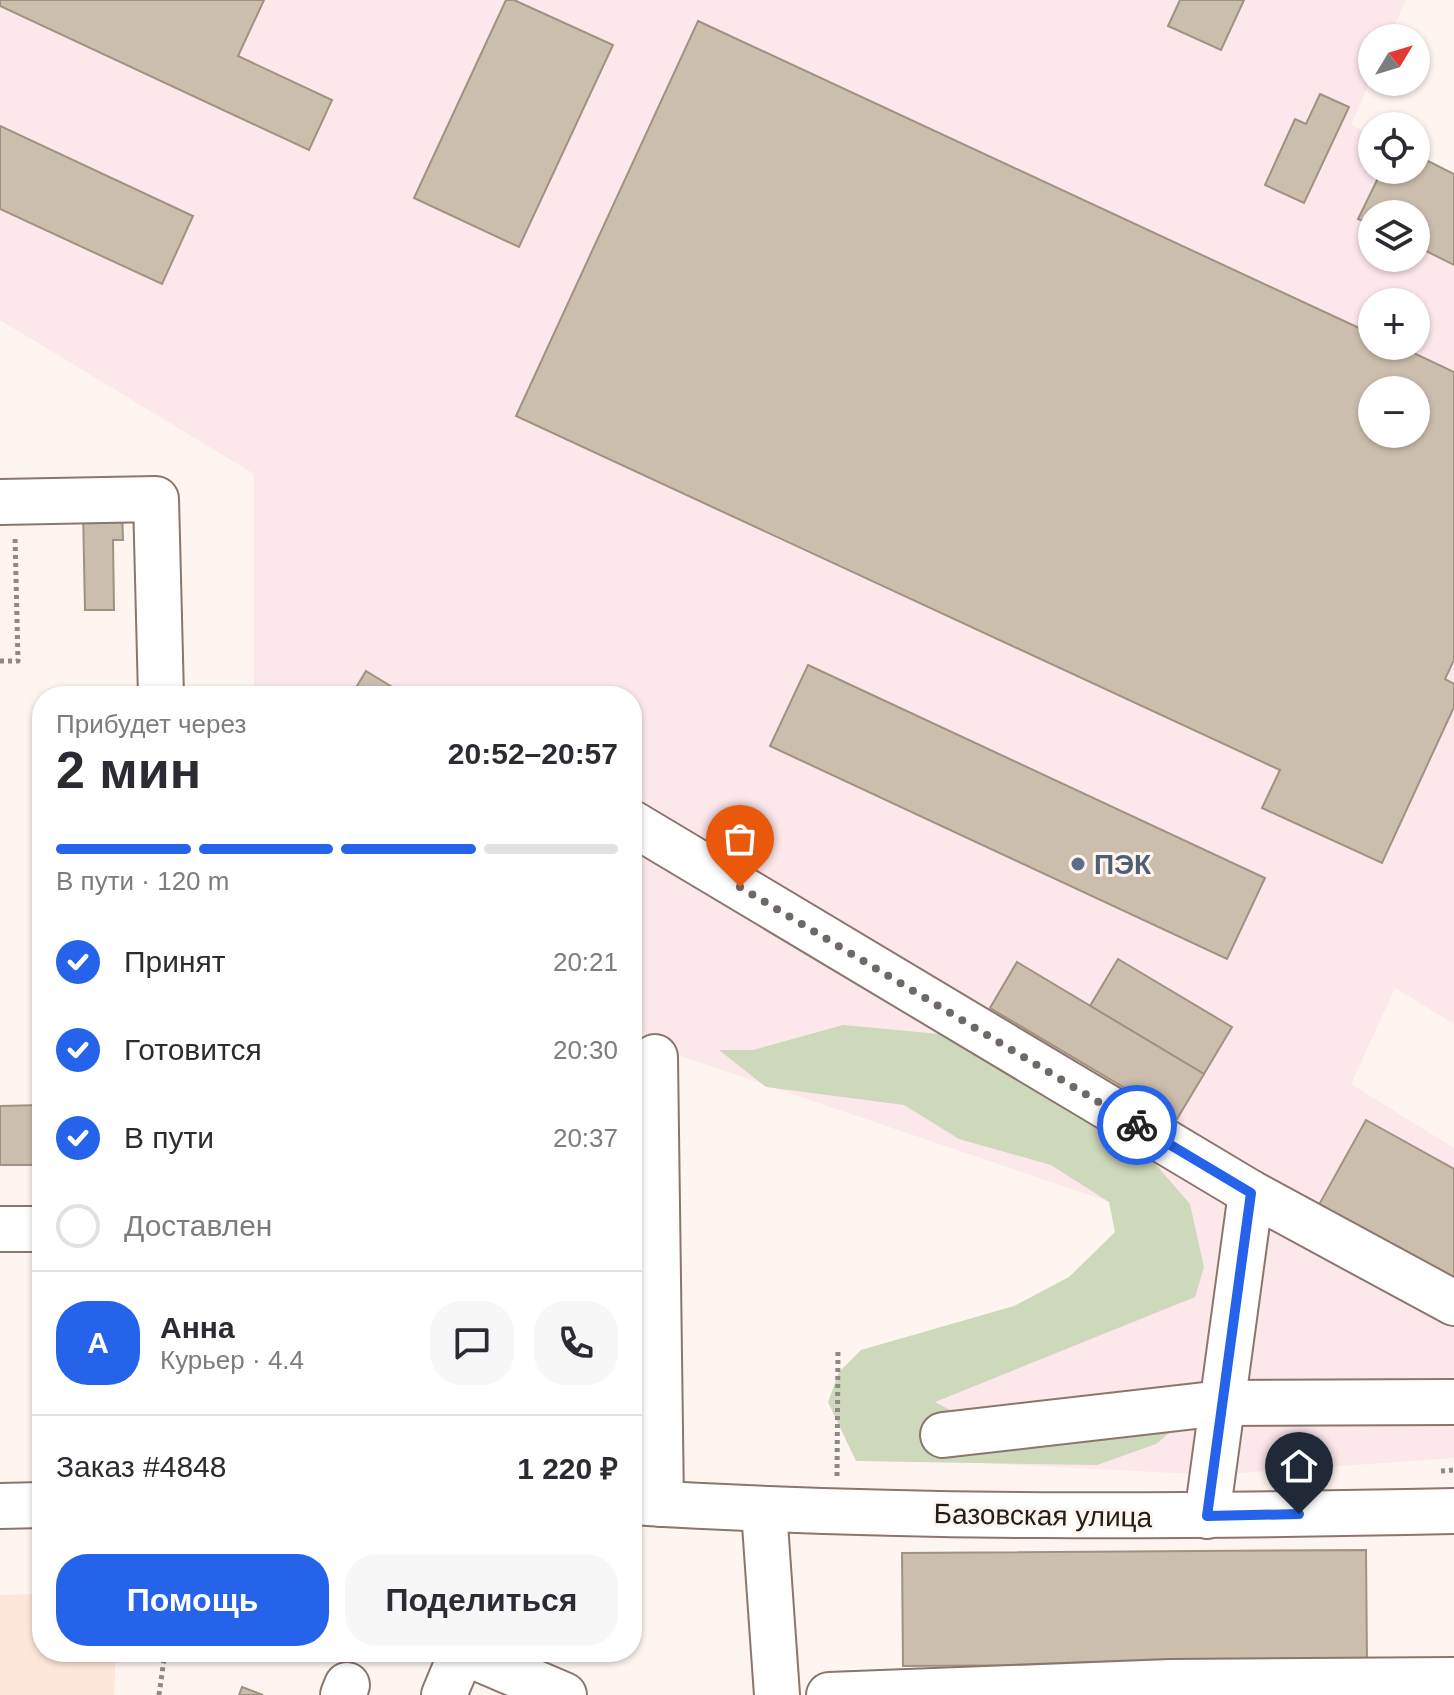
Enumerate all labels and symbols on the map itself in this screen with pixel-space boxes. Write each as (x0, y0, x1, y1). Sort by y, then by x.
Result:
north arrow (1358, 24, 1430, 96)
pin (706, 805, 774, 887)
place label: ПЭК (1094, 849, 1152, 880)
marker: ПЭК (1069, 855, 1087, 873)
courier (1097, 1085, 1177, 1165)
pin (1265, 1432, 1333, 1514)
street label: Базовская улица (933, 1498, 1153, 1533)

